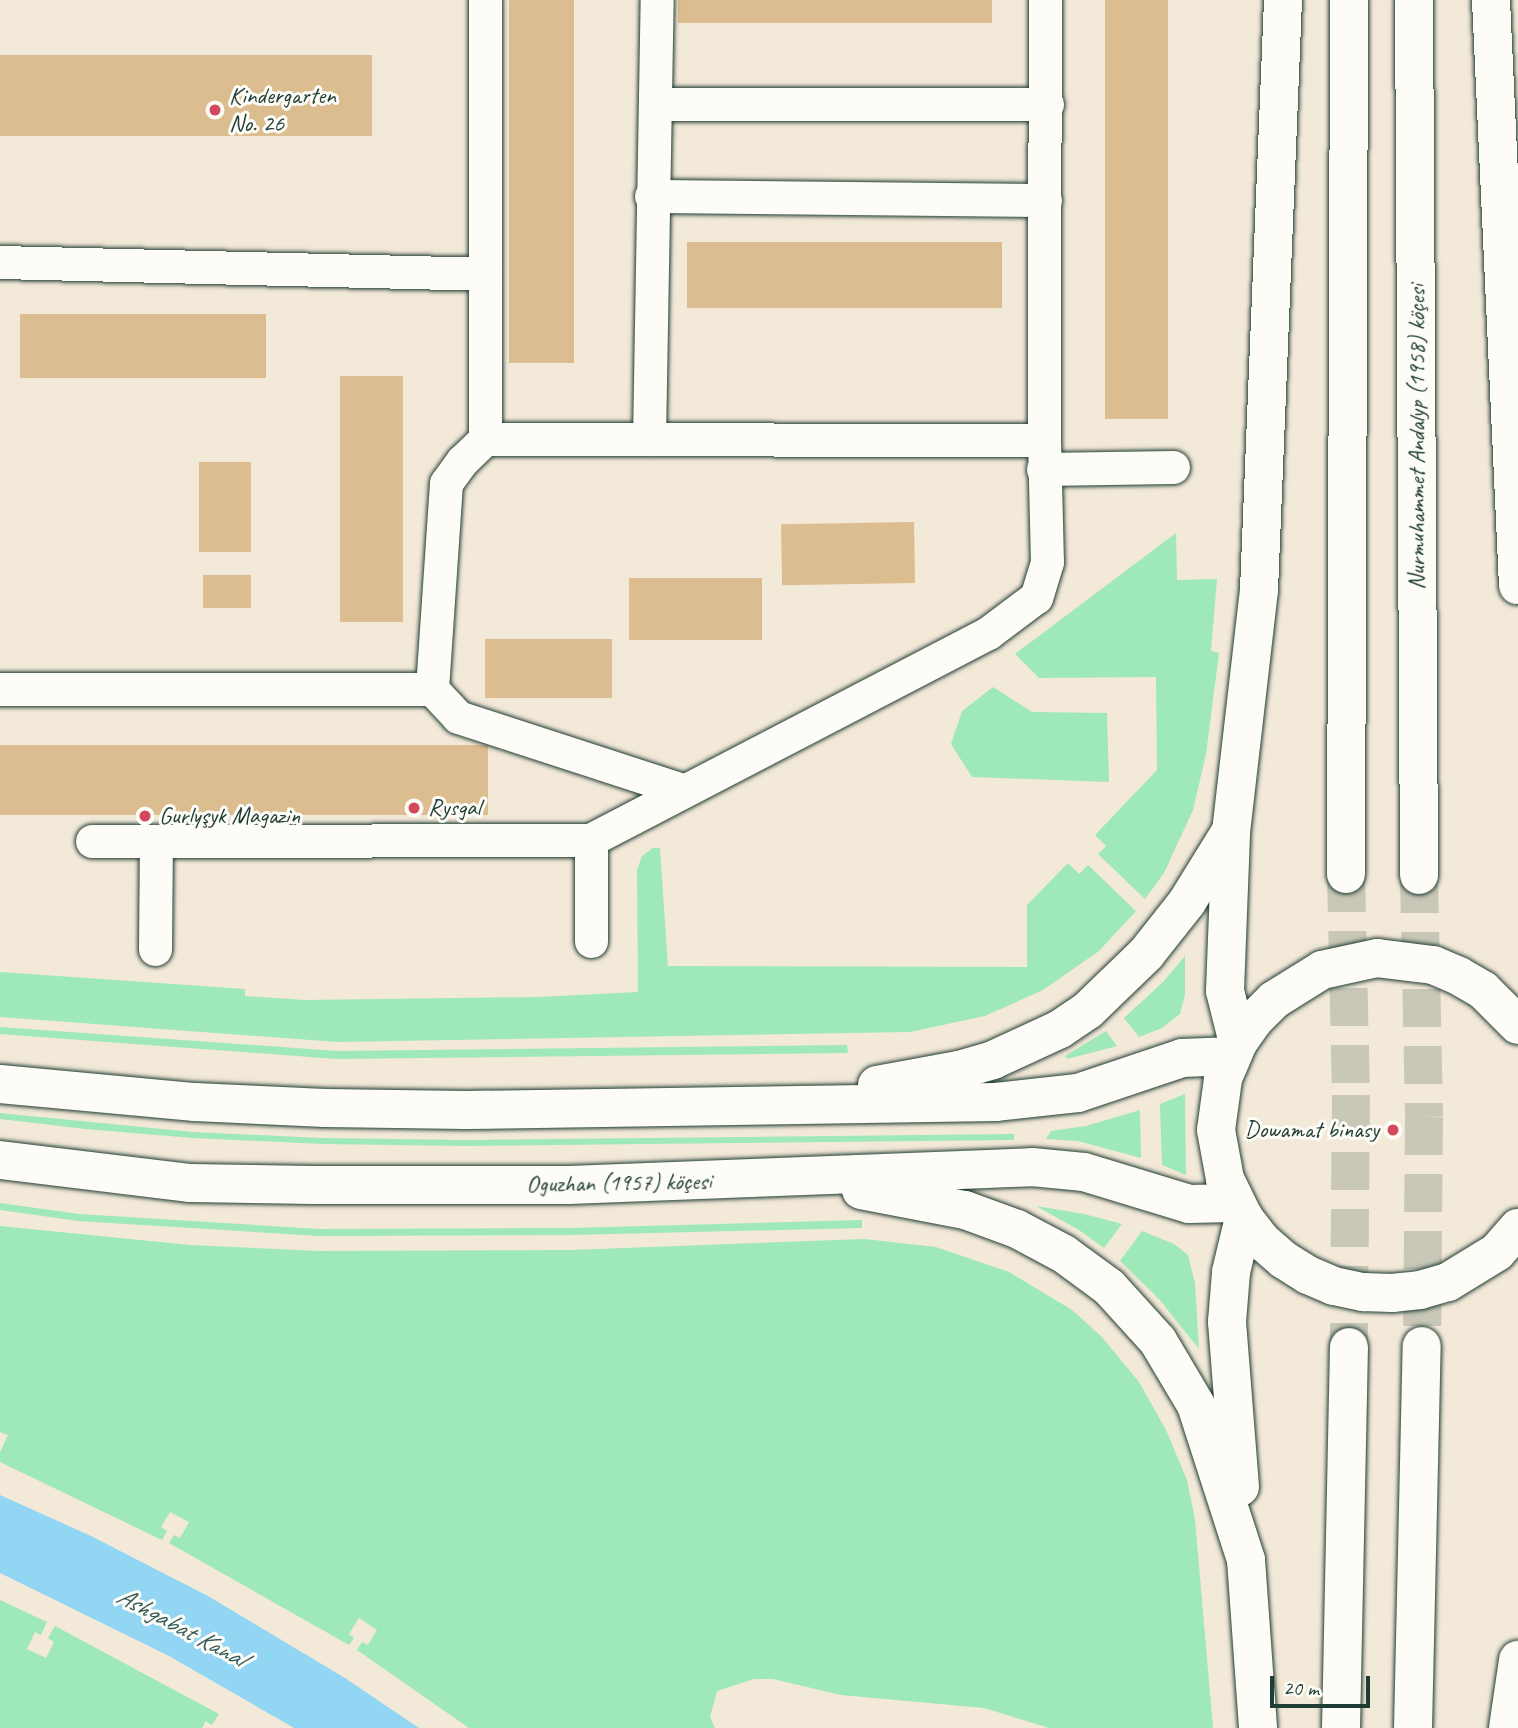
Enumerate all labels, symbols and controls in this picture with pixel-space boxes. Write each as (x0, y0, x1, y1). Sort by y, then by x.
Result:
place label: Kindergarten No. 26 (229, 82, 336, 138)
marker: Kindergarten No. 26 (207, 102, 223, 118)
street label: Nurmuhammet Andalyp (1958) köçesi (1403, 284, 1431, 590)
place label: Rysgal (428, 794, 481, 822)
marker: Rysgal (406, 800, 422, 816)
place label: Gurlyşyk Magazin (159, 802, 300, 830)
marker: Gurlyşyk Magazin (137, 808, 153, 824)
place label: Dowamat binasy (1245, 1116, 1379, 1144)
marker: Dowamat binasy (1385, 1122, 1401, 1138)
street label: Oguzhan (1957) köçesi (526, 1167, 712, 1199)
water label: Ashgabat Kanal (112, 1580, 250, 1674)
scale bar (1273, 1662, 1373, 1706)
text: 20 m (1283, 1675, 1319, 1701)

